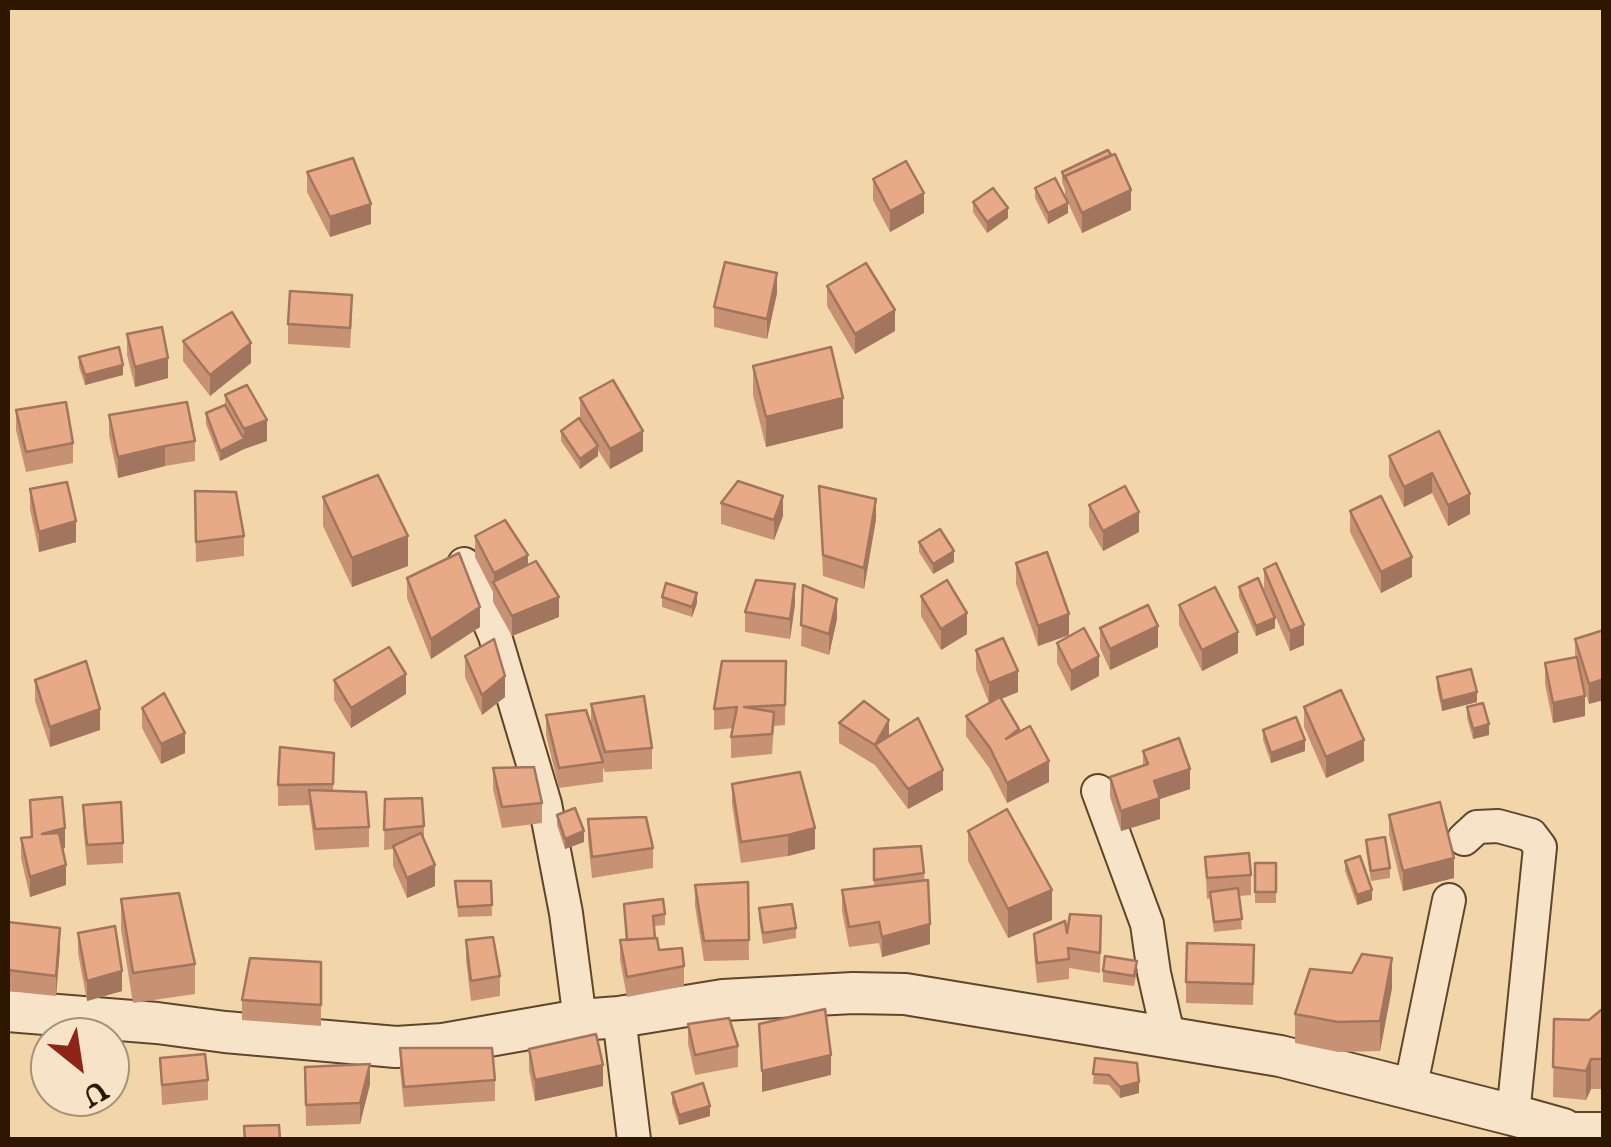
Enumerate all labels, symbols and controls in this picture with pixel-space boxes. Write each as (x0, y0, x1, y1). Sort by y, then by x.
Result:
north arrow (30, 1017, 130, 1117)
text: U (75, 1071, 113, 1113)

